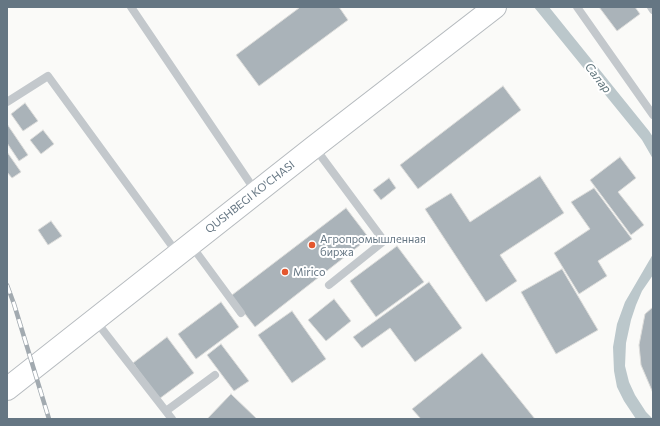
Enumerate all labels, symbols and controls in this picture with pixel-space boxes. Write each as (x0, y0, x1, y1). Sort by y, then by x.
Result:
water label: Салар (582, 60, 614, 96)
street label: QUSHBEGI KO'CHASI (203, 158, 297, 236)
place label: Агропромышленная биржа (320, 232, 426, 258)
marker: Агропромышленная биржа (307, 240, 317, 250)
place label: Mirico (293, 265, 326, 279)
marker: Mirico (280, 267, 290, 277)

